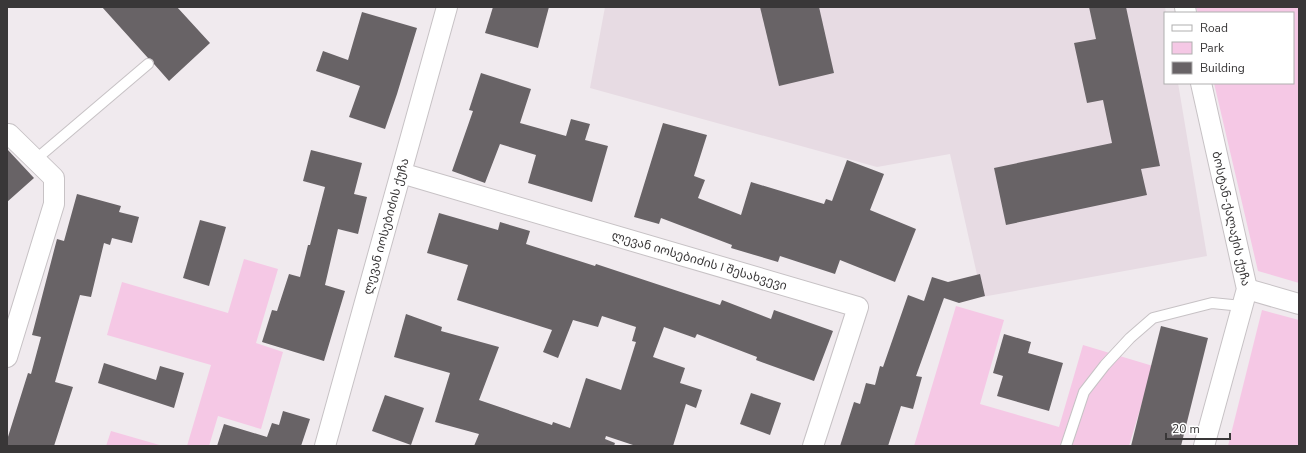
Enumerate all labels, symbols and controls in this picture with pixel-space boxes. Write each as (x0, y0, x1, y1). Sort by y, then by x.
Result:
legend (1164, 12, 1294, 84)
text: Road (1200, 20, 1228, 36)
text: Park (1200, 40, 1225, 56)
text: Building (1200, 60, 1245, 76)
street label: ბოსტან-ქალაქის ქუჩა (1208, 150, 1254, 288)
street label: ლევან იოსებიძის ქუჩა (359, 156, 413, 296)
street label: ლევან იოსებიძის I შესახვევი (610, 227, 789, 294)
scale bar (1166, 415, 1230, 441)
text: 20 m (1172, 421, 1200, 437)

